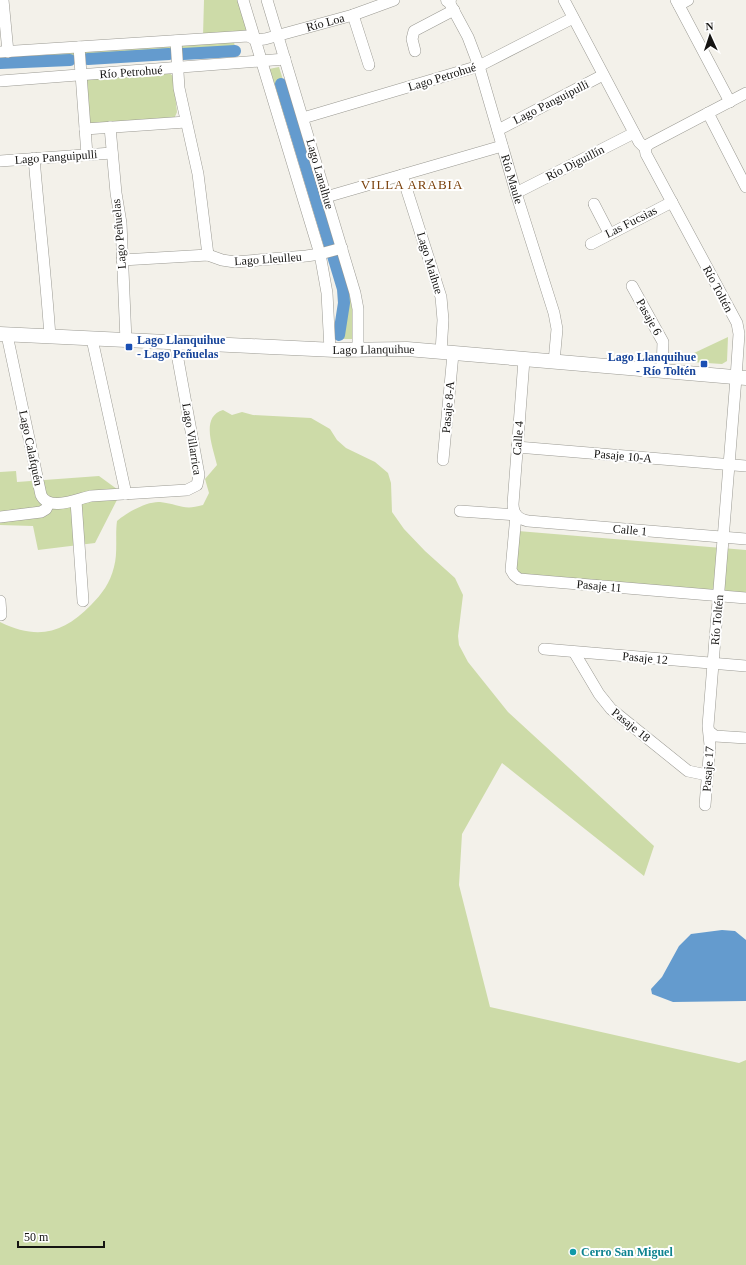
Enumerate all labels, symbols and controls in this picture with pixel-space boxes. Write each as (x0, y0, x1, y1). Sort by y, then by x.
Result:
street label: Río Loa (305, 10, 347, 34)
north arrow (690, 16, 730, 56)
text: N (705, 20, 714, 32)
street label: Lago Petrohué (406, 60, 478, 94)
street label: Río Petrohué (99, 63, 163, 81)
street label: Lago Panguipulli (511, 77, 592, 127)
street label: Lago Lanalhue (303, 137, 337, 211)
street label: Río Diguillín (543, 142, 607, 184)
street label: Lago Panguipulli (14, 147, 99, 167)
street label: Río Maule (498, 153, 526, 206)
district label: VILLA ARABIA (361, 177, 463, 192)
street label: Lago Peñuelas (109, 198, 129, 270)
street label: Las Fucsias (603, 203, 660, 241)
street label: Lago Maihue (414, 230, 446, 296)
street label: Lago Lleulleu (234, 250, 302, 268)
street label: Río Toltén (700, 263, 736, 315)
street label: Pasaje 6 (633, 296, 665, 338)
place label: Lago Llanquihue - Lago Peñuelas (137, 333, 226, 361)
marker: Lago Llanquihue - Lago Peñuelas (124, 342, 134, 352)
street label: Lago Llanquihue (332, 342, 415, 357)
place label: Lago Llanquihue - Río Toltén (608, 350, 697, 378)
marker: Lago Llanquihue - Río Toltén (699, 359, 709, 369)
street label: Pasaje 8-A (439, 380, 457, 434)
street label: Lago Villarrica (179, 402, 205, 477)
street label: Lago Calafquén (16, 409, 46, 487)
street label: Calle 4 (510, 420, 526, 456)
street label: Pasaje 10-A (593, 446, 653, 466)
street label: Calle 1 (612, 522, 648, 538)
street label: Pasaje 11 (576, 577, 622, 595)
street label: Río Toltén (708, 594, 726, 646)
street label: Pasaje 12 (622, 649, 668, 667)
street label: Pasaje 18 (609, 705, 653, 745)
street label: Pasaje 17 (699, 746, 717, 792)
scale bar (18, 1223, 104, 1249)
text: 50 m (24, 1230, 49, 1244)
place label: Cerro San Miguel (581, 1245, 673, 1259)
marker: Cerro San Miguel (568, 1247, 578, 1257)

